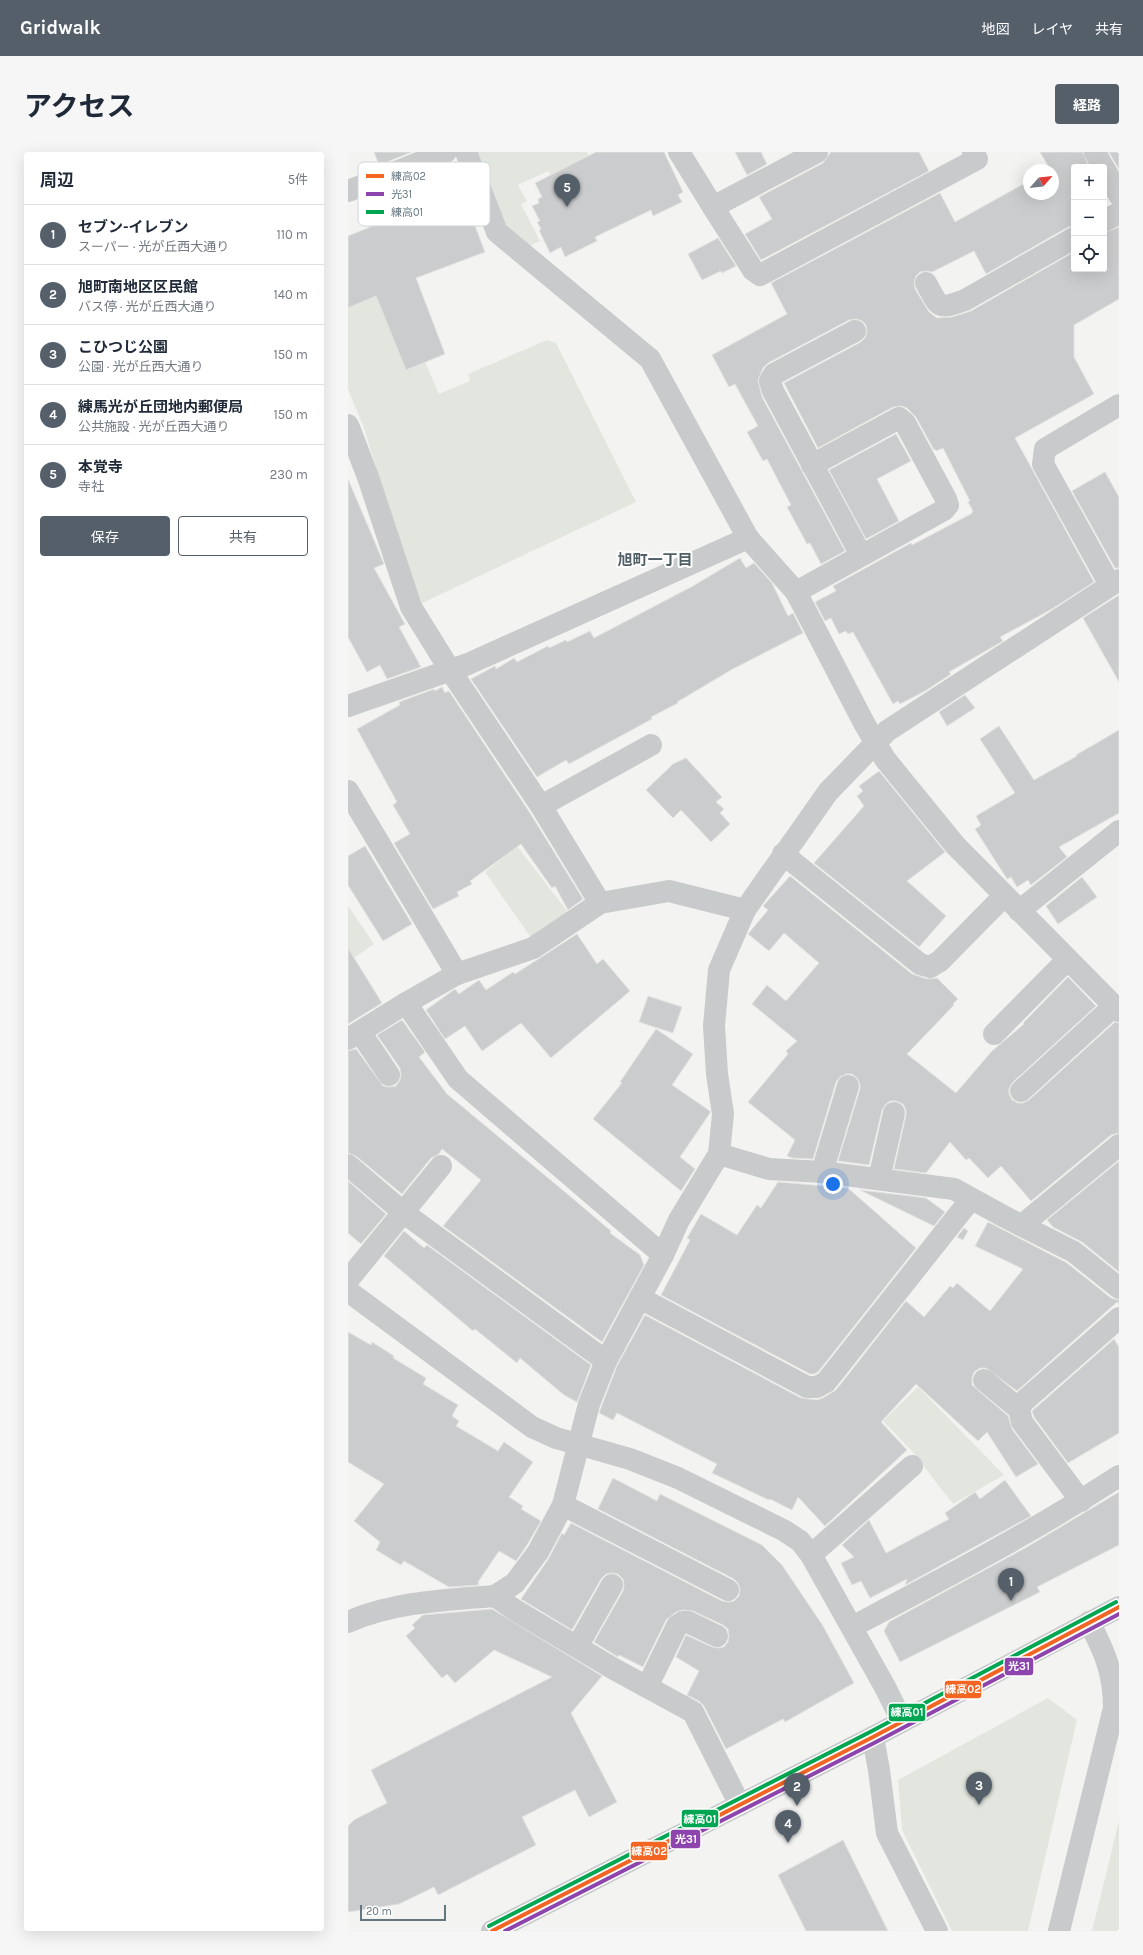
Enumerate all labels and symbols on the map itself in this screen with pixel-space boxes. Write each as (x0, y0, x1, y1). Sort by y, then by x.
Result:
legend (358, 162, 490, 226)
north arrow (1023, 164, 1059, 200)
text: 練高02 (391, 170, 426, 183)
pin: 5 (554, 174, 580, 207)
text: 光31 (391, 188, 412, 201)
text: 練高01 (391, 206, 423, 219)
district label: 旭町一丁目 (617, 551, 693, 569)
your location (823, 1174, 843, 1194)
pin: 1 (998, 1568, 1024, 1601)
line badge: 光31 (1004, 1657, 1034, 1676)
text: 光31 (1008, 1660, 1030, 1673)
line badge: 練高02 (944, 1680, 982, 1699)
text: 練高02 (945, 1683, 981, 1696)
line badge: 練高01 (888, 1703, 926, 1722)
text: 練高01 (891, 1706, 923, 1719)
pin: 3 (966, 1772, 992, 1805)
pin: 2 (784, 1773, 810, 1806)
line badge: 練高01 (681, 1809, 719, 1828)
pin: 4 (775, 1810, 801, 1843)
text: 練高01 (684, 1813, 716, 1826)
line badge: 光31 (670, 1829, 701, 1849)
text: 光31 (675, 1833, 697, 1846)
line badge: 練高02 (630, 1841, 668, 1861)
text: 練高02 (631, 1845, 667, 1858)
scale bar (360, 1903, 446, 1922)

